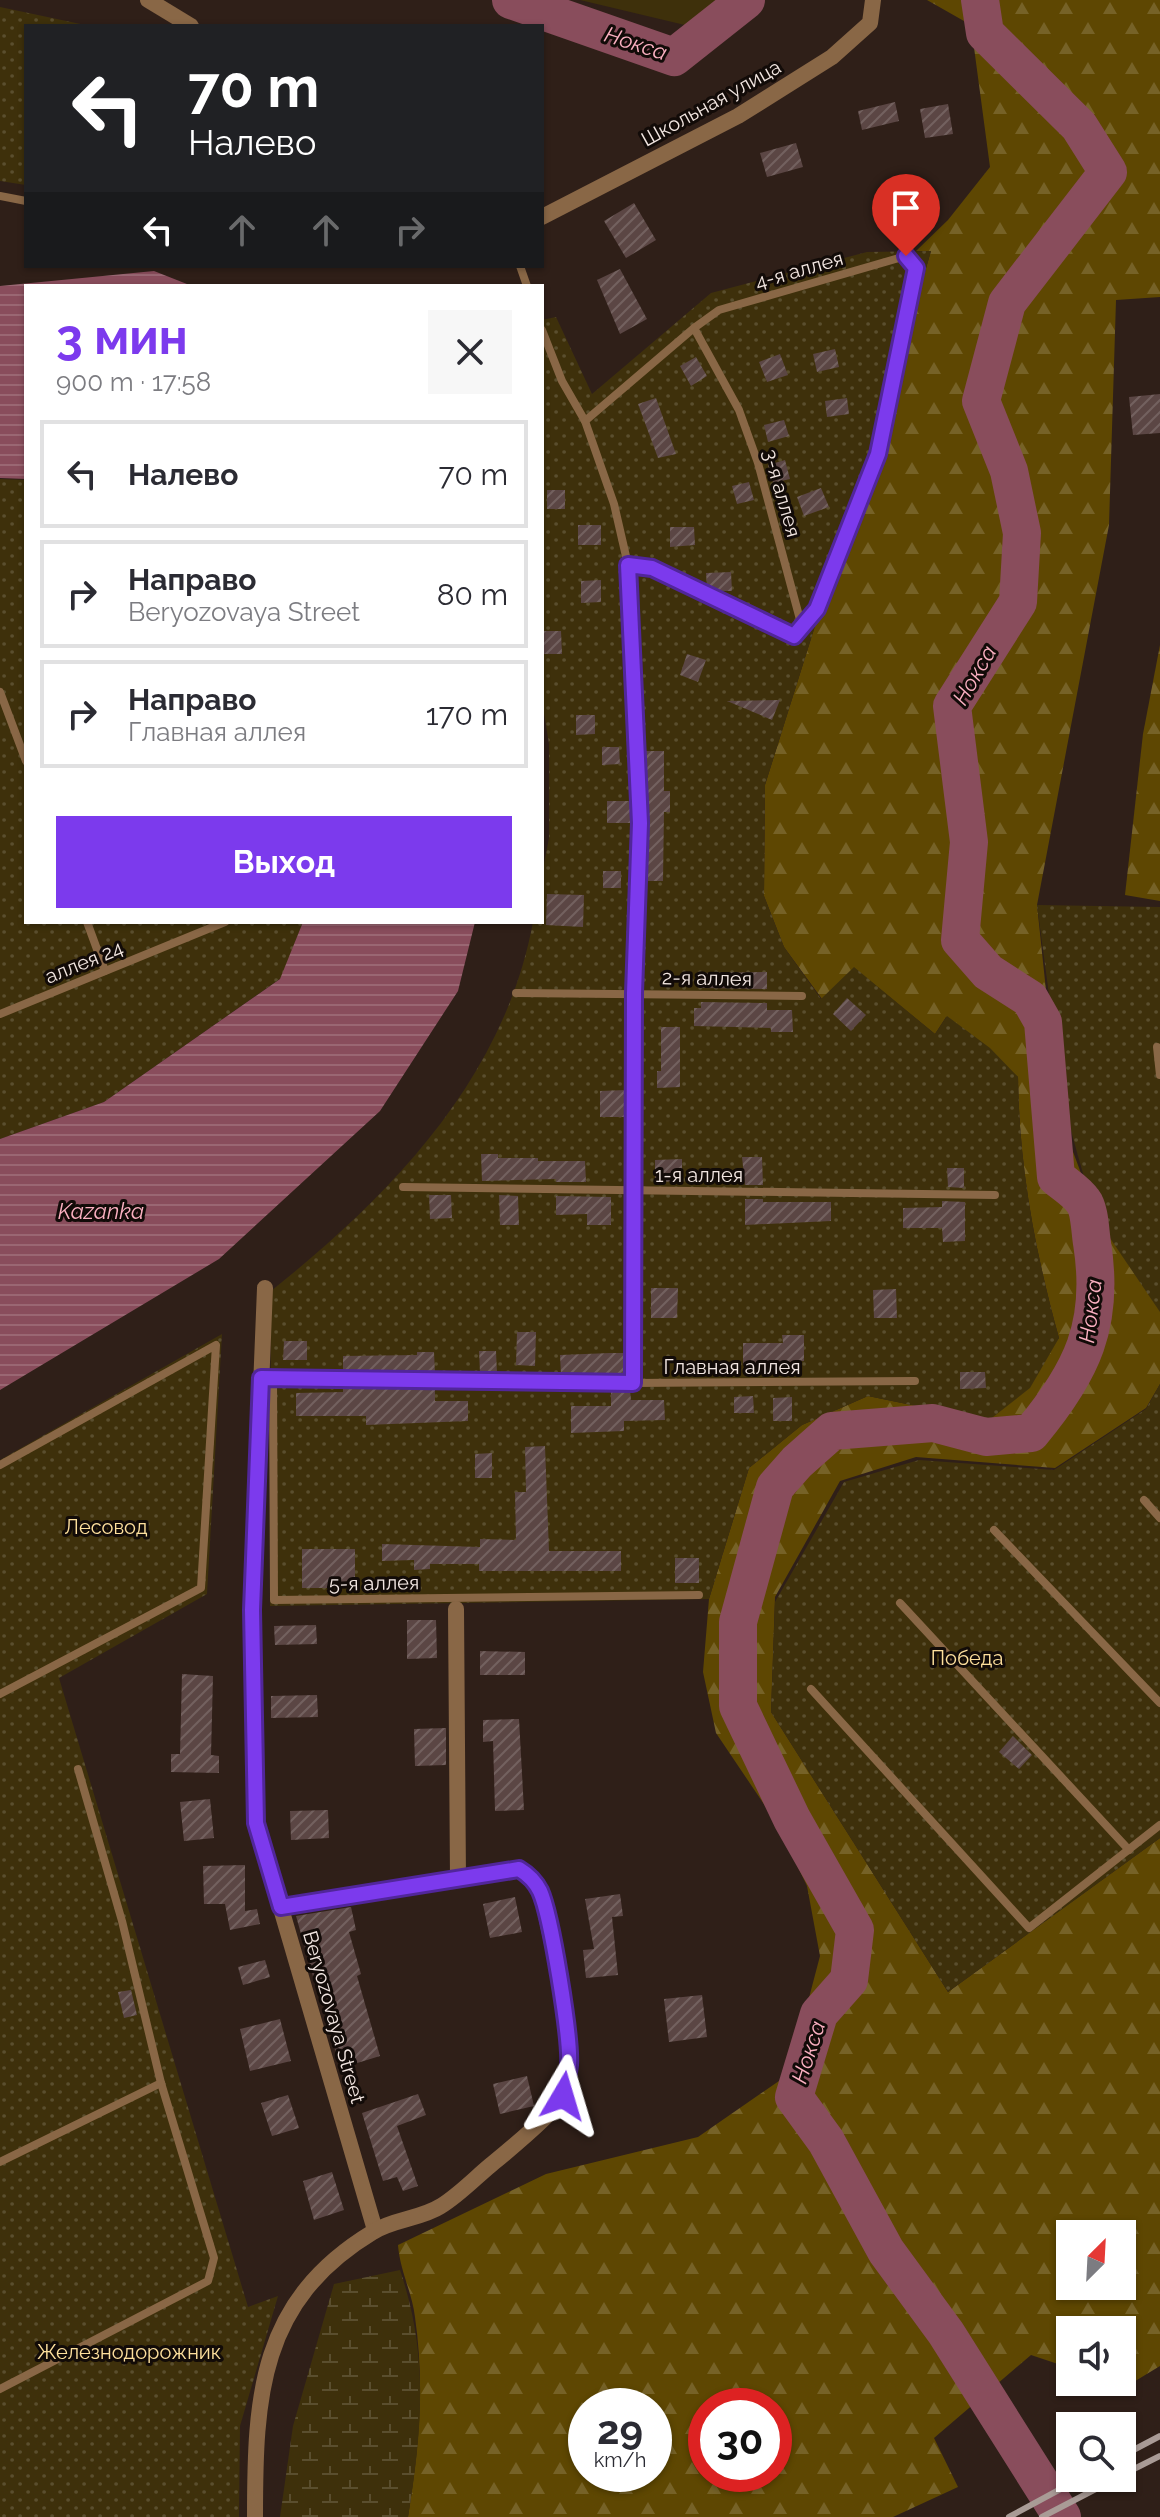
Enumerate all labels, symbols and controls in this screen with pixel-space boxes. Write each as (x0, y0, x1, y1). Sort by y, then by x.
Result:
water label: Нокса (601, 21, 671, 65)
text: 70 m (188, 54, 319, 120)
street label: Школьная улица (637, 55, 785, 151)
icon: left (56, 56, 160, 160)
text: Налево (188, 121, 316, 163)
pin (872, 174, 940, 256)
icon: arrive (884, 186, 928, 230)
icon: left (136, 208, 180, 252)
icon: ahead (220, 208, 264, 252)
icon: ahead (304, 208, 348, 252)
icon: right (388, 208, 432, 252)
street label: 4-я аллея (752, 246, 846, 294)
text: 3 мин (56, 309, 188, 365)
button: close (428, 310, 512, 394)
text: 900 m · 17:58 (56, 367, 211, 397)
street label: 3-я аллея (758, 446, 806, 540)
icon: left (60, 452, 104, 496)
text: Налево (128, 457, 238, 492)
text: 70 m (438, 457, 508, 492)
text: Направо (128, 562, 257, 597)
icon: right (60, 572, 104, 616)
text: 80 m (437, 577, 508, 612)
text: Beryozovaya Street (128, 597, 360, 627)
water label: Нокса (947, 641, 1001, 709)
text: Направо (128, 682, 257, 717)
icon: right (60, 692, 104, 736)
text: 170 m (426, 697, 508, 732)
text: Главная аллея (128, 717, 306, 747)
button: Выход (56, 816, 512, 908)
street label: аллея 24 (41, 935, 127, 989)
street label: 2-я аллея (662, 965, 752, 991)
street label: 1-я аллея (655, 1163, 743, 1187)
water label: Kazanka (58, 1198, 144, 1224)
water label: Нокса (1073, 1278, 1107, 1344)
street label: Главная аллея (663, 1355, 801, 1379)
park label: Лесовод (64, 1515, 148, 1539)
street label: 5-я аллея (329, 1570, 419, 1596)
park label: Победа (931, 1646, 1003, 1670)
street label: Beryozovaya Street (298, 1928, 370, 2106)
water label: Нокса (786, 2017, 830, 2087)
position arrow (521, 2054, 605, 2138)
north arrow (1056, 2220, 1136, 2300)
map controls (1056, 2220, 1136, 2492)
button: sound (1056, 2316, 1136, 2396)
park label: Железнодорожник (37, 2340, 221, 2364)
speed limit sign: 30 (688, 2388, 792, 2492)
text: 29 (597, 2406, 643, 2453)
button: search (1056, 2412, 1136, 2492)
text: km/h (594, 2448, 646, 2472)

